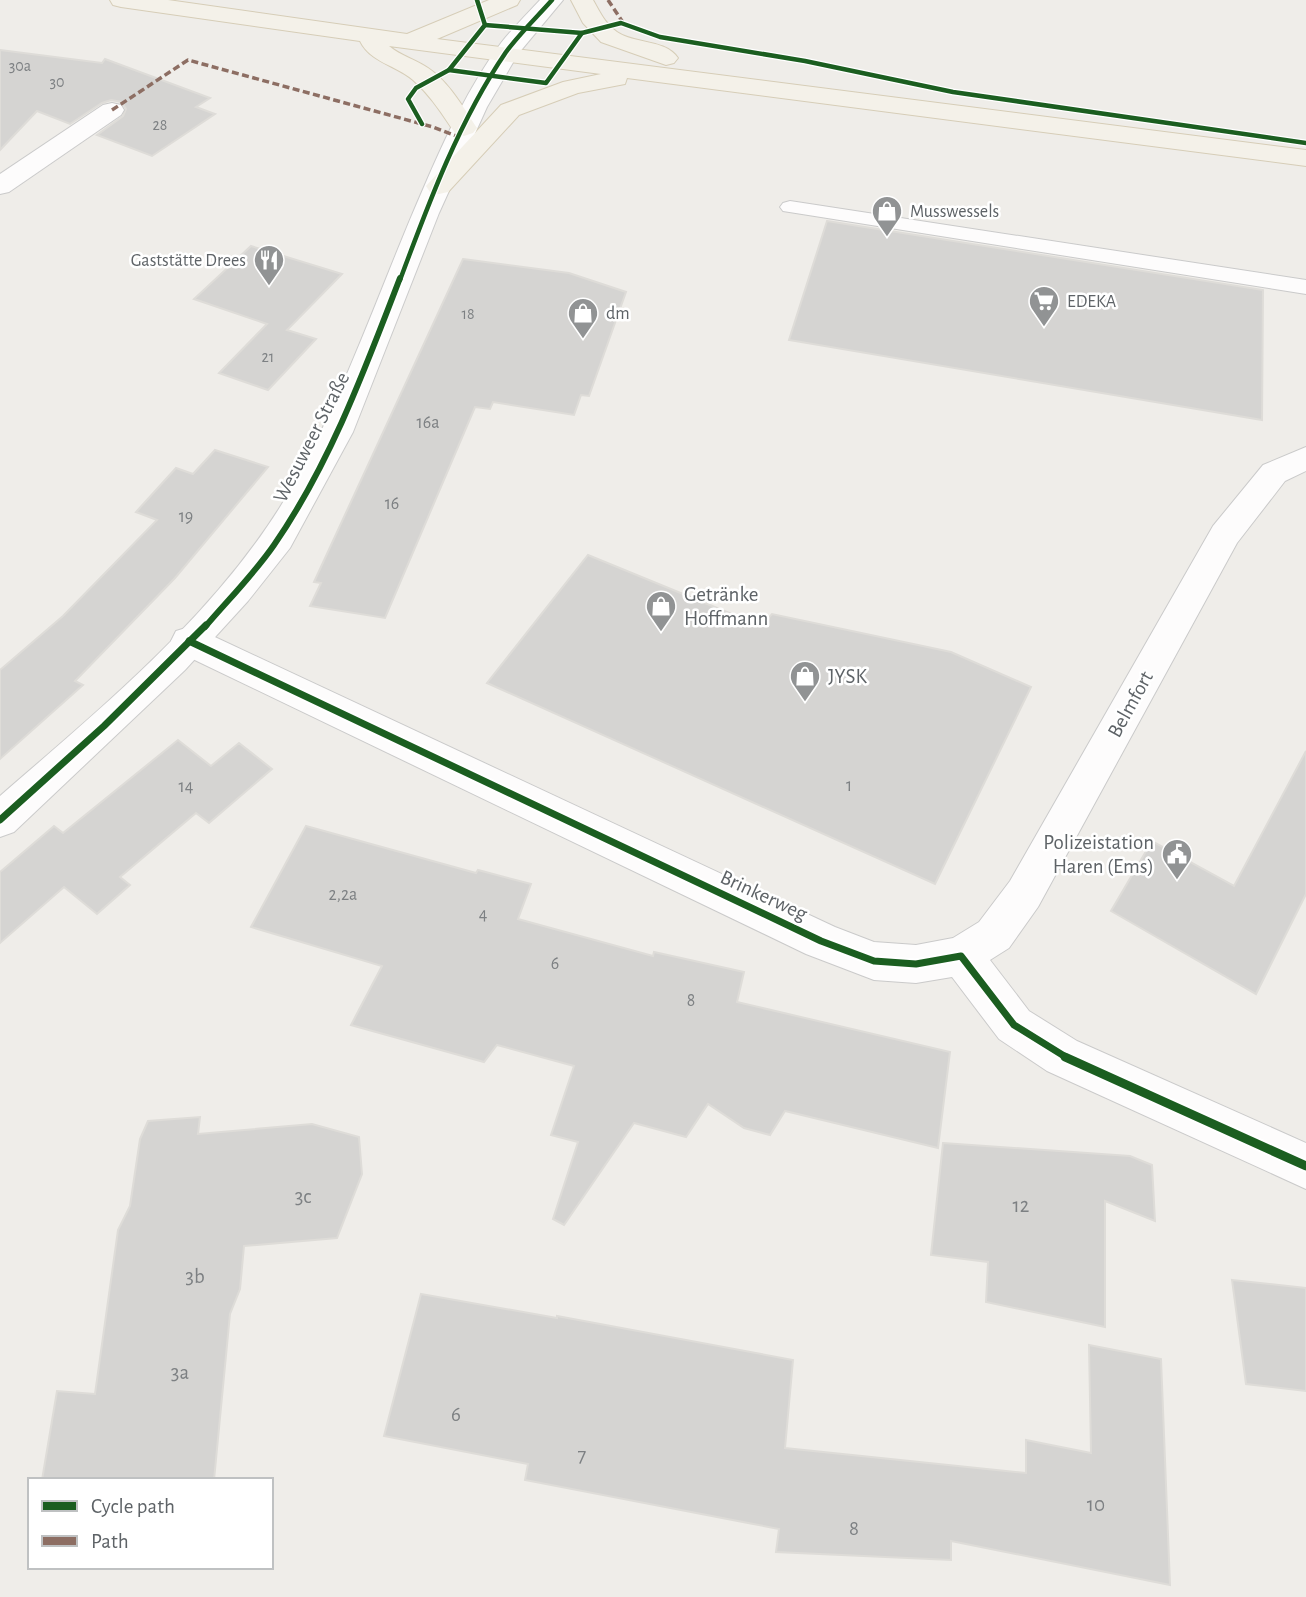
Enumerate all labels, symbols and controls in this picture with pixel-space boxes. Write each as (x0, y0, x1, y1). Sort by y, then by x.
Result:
house number: 30a (9, 58, 31, 74)
house number: 30 (49, 74, 65, 90)
house number: 28 (153, 117, 167, 133)
shop icon: Musswessels (870, 194, 904, 238)
place label: Musswessels (910, 203, 999, 221)
restaurant icon: Gaststätte Drees (252, 243, 286, 287)
place label: Gaststätte Drees (131, 252, 246, 270)
supermarket icon: EDEKA (1027, 284, 1061, 328)
place label: EDEKA (1067, 293, 1117, 311)
shop icon: dm (566, 296, 600, 340)
place label: dm (606, 305, 630, 323)
house number: 18 (461, 306, 475, 322)
house number: 21 (262, 349, 274, 365)
street label: Wesuweer Straße (270, 369, 353, 506)
house number: 16a (417, 414, 439, 432)
house number: 16 (385, 495, 399, 513)
house number: 19 (179, 508, 193, 526)
place label: Getränke Hoffmann (684, 584, 768, 629)
shop icon: Getränke Hoffmann (644, 589, 678, 633)
shop icon: JYSK (788, 659, 822, 703)
place label: JYSK (828, 666, 868, 687)
street label: Belmfort (1104, 667, 1157, 741)
house number: 1 (846, 777, 852, 795)
house number: 14 (179, 778, 194, 796)
place label: Polizeistation Haren (Ems) (1043, 832, 1154, 877)
public building icon: Polizeistation Haren (Ems) (1160, 837, 1194, 881)
street label: Brinkerweg (717, 866, 811, 925)
house number: 2,2a (329, 886, 357, 904)
house number: 4 (479, 906, 488, 924)
house number: 6 (551, 955, 559, 973)
house number: 8 (687, 992, 695, 1010)
house number: 3c (295, 1186, 311, 1207)
house number: 12 (1013, 1195, 1029, 1216)
house number: 3b (185, 1266, 205, 1287)
house number: 3a (171, 1362, 189, 1383)
house number: 6 (451, 1404, 461, 1425)
house number: 7 (578, 1445, 587, 1466)
legend (28, 1478, 273, 1569)
house number: 10 (1087, 1494, 1105, 1515)
text: Cycle path (91, 1496, 175, 1517)
house number: 8 (849, 1518, 859, 1539)
text: Path (91, 1531, 129, 1552)

